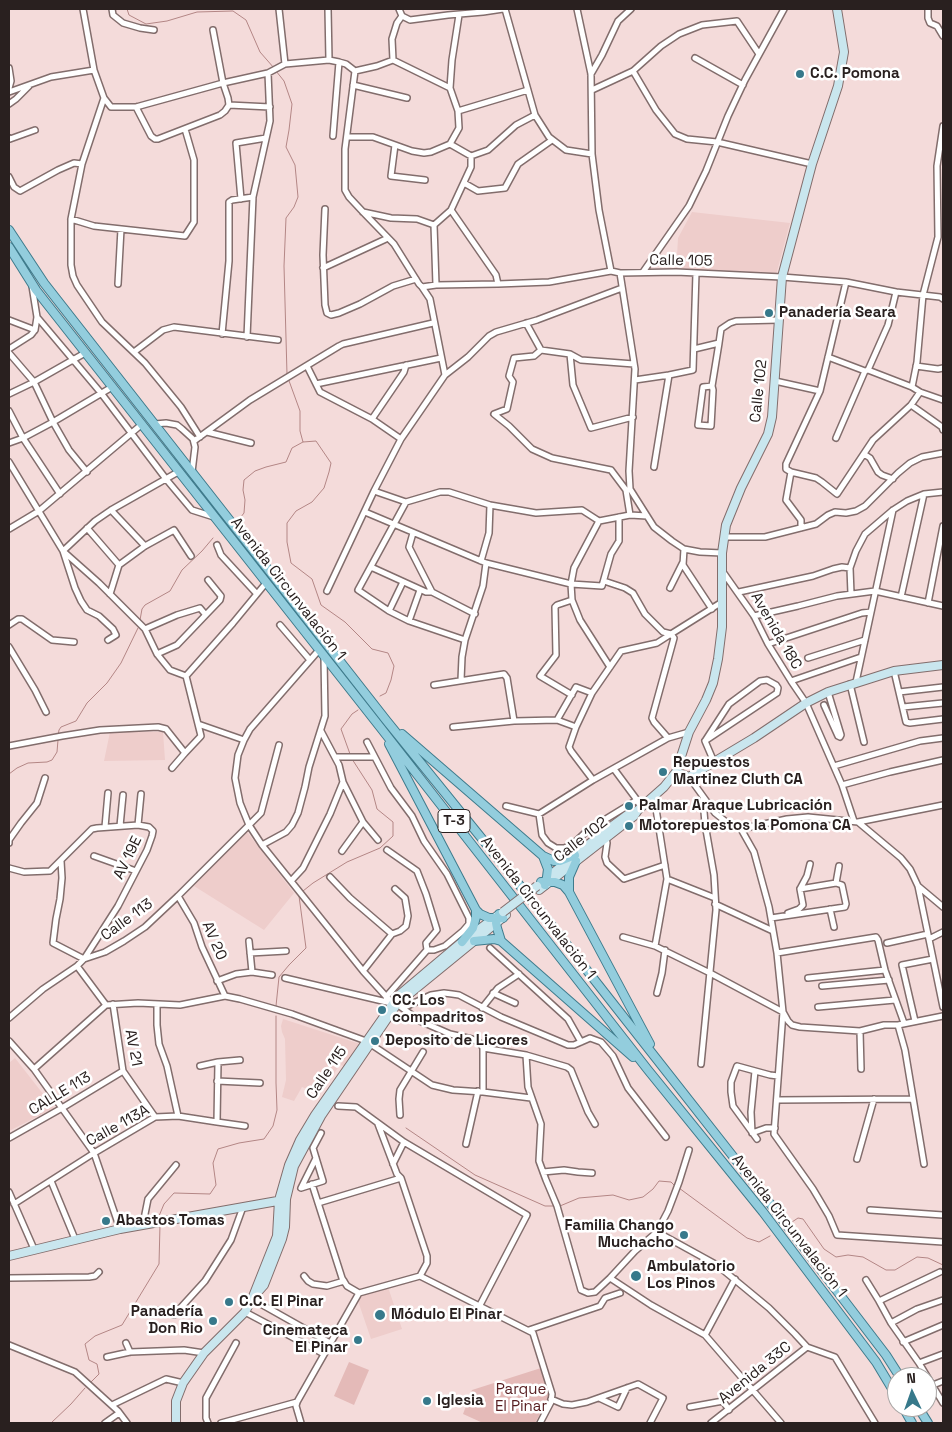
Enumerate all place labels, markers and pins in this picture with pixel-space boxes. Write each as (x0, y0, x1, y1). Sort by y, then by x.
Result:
place label: C.C. Pomona (810, 65, 900, 83)
marker: C.C. Pomona (794, 68, 806, 80)
place label: Panadería Seara (779, 304, 896, 322)
marker: Panadería Seara (763, 307, 775, 319)
place label: Repuestos Martinez Cluth CA (673, 754, 803, 789)
marker: Repuestos Martinez Cluth CA (657, 766, 669, 778)
place label: Palmar Araque Lubricación (639, 797, 832, 815)
marker: Palmar Araque Lubricación (623, 800, 635, 812)
place label: Motorepuestos la Pomona CA (639, 817, 851, 835)
marker: Motorepuestos la Pomona CA (623, 820, 635, 832)
place label: CC. Los compadritos (392, 992, 484, 1027)
marker: CC. Los compadritos (376, 1004, 388, 1016)
place label: Deposito de Licores (385, 1032, 528, 1050)
marker: Deposito de Licores (369, 1035, 381, 1047)
place label: Abastos Tomas (116, 1212, 225, 1230)
marker: Abastos Tomas (100, 1215, 112, 1227)
place label: Familia Chango Muchacho (565, 1217, 674, 1252)
marker: Familia Chango Muchacho (678, 1229, 690, 1241)
place label: Ambulatorio Los Pinos (647, 1258, 735, 1293)
marker: Ambulatorio Los Pinos (629, 1269, 643, 1283)
place label: C.C. El Pinar (239, 1293, 324, 1311)
marker: C.C. El Pinar (223, 1296, 235, 1308)
place label: Panadería Don Rio (131, 1303, 203, 1338)
place label: Módulo El Pinar (391, 1306, 502, 1324)
marker: Módulo El Pinar (373, 1308, 387, 1322)
marker: Panadería Don Rio (207, 1315, 219, 1327)
place label: Cinemateca El Pinar (263, 1322, 348, 1357)
marker: Cinemateca El Pinar (352, 1334, 364, 1346)
place label: Iglesia (437, 1392, 484, 1410)
marker: Iglesia (421, 1395, 433, 1407)

